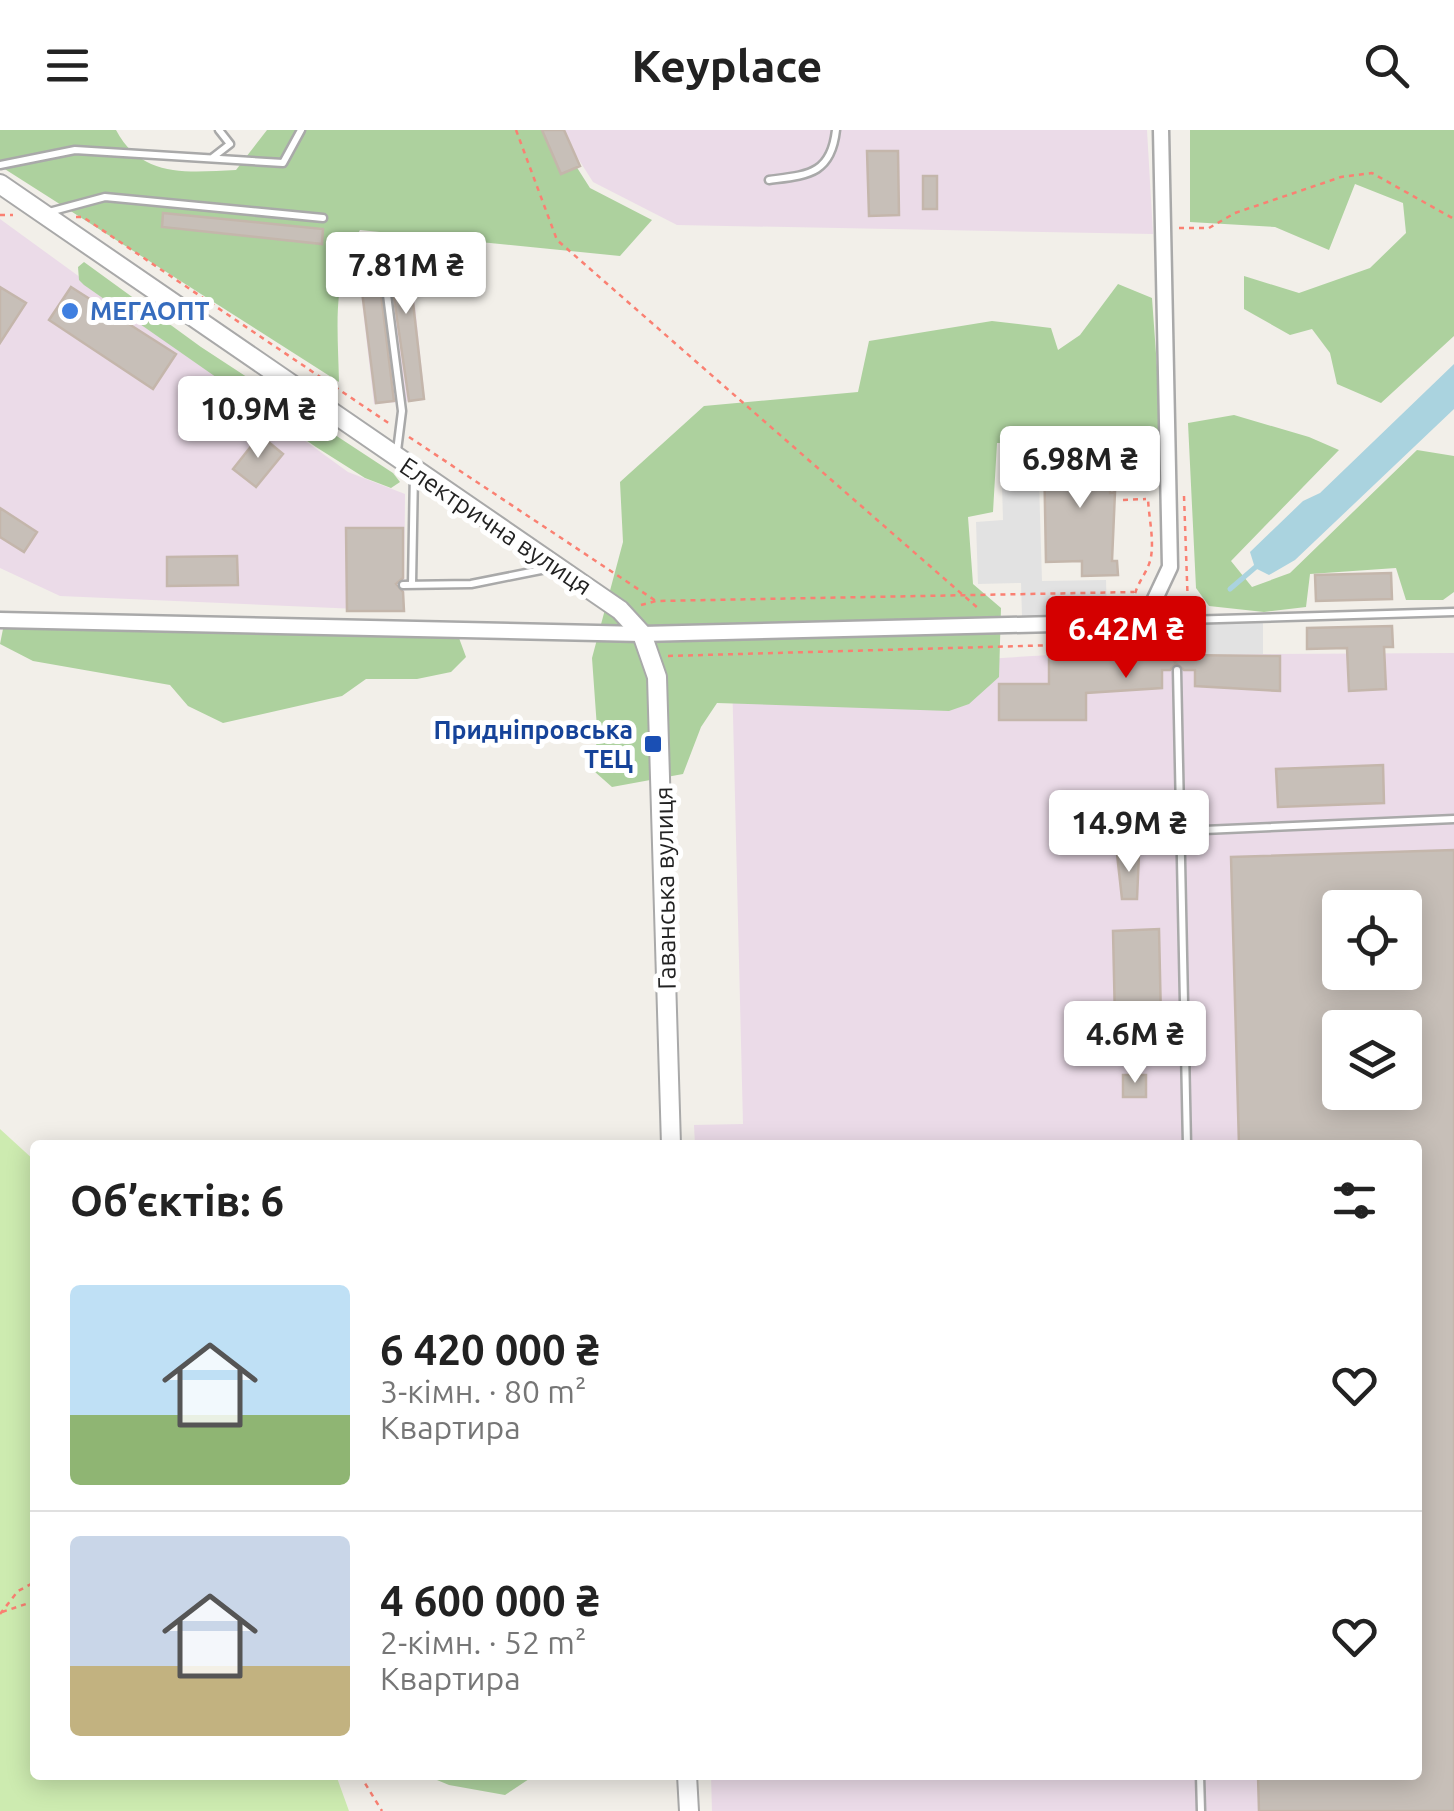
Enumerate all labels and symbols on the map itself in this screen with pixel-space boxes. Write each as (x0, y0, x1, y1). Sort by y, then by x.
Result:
pin: 7.81M ₴ (314, 232, 498, 317)
place label: МЕГАОПТ (90, 297, 210, 325)
marker: МЕГАОПТ (59, 300, 81, 322)
pin: 10.9M ₴ (166, 376, 350, 461)
pin: 6.98M ₴ (988, 426, 1172, 511)
street label: Електрична вулиця (395, 451, 597, 601)
pin: 6.42M ₴ (1034, 596, 1218, 681)
place label: Придніпровська ТЕЦ (434, 716, 633, 773)
marker: Придніпровська ТЕЦ (642, 733, 664, 755)
street label: Гаванська вулиця (649, 786, 681, 990)
pin: 14.9M ₴ (1037, 790, 1221, 875)
pin: 4.6M ₴ (1054, 1001, 1216, 1086)

